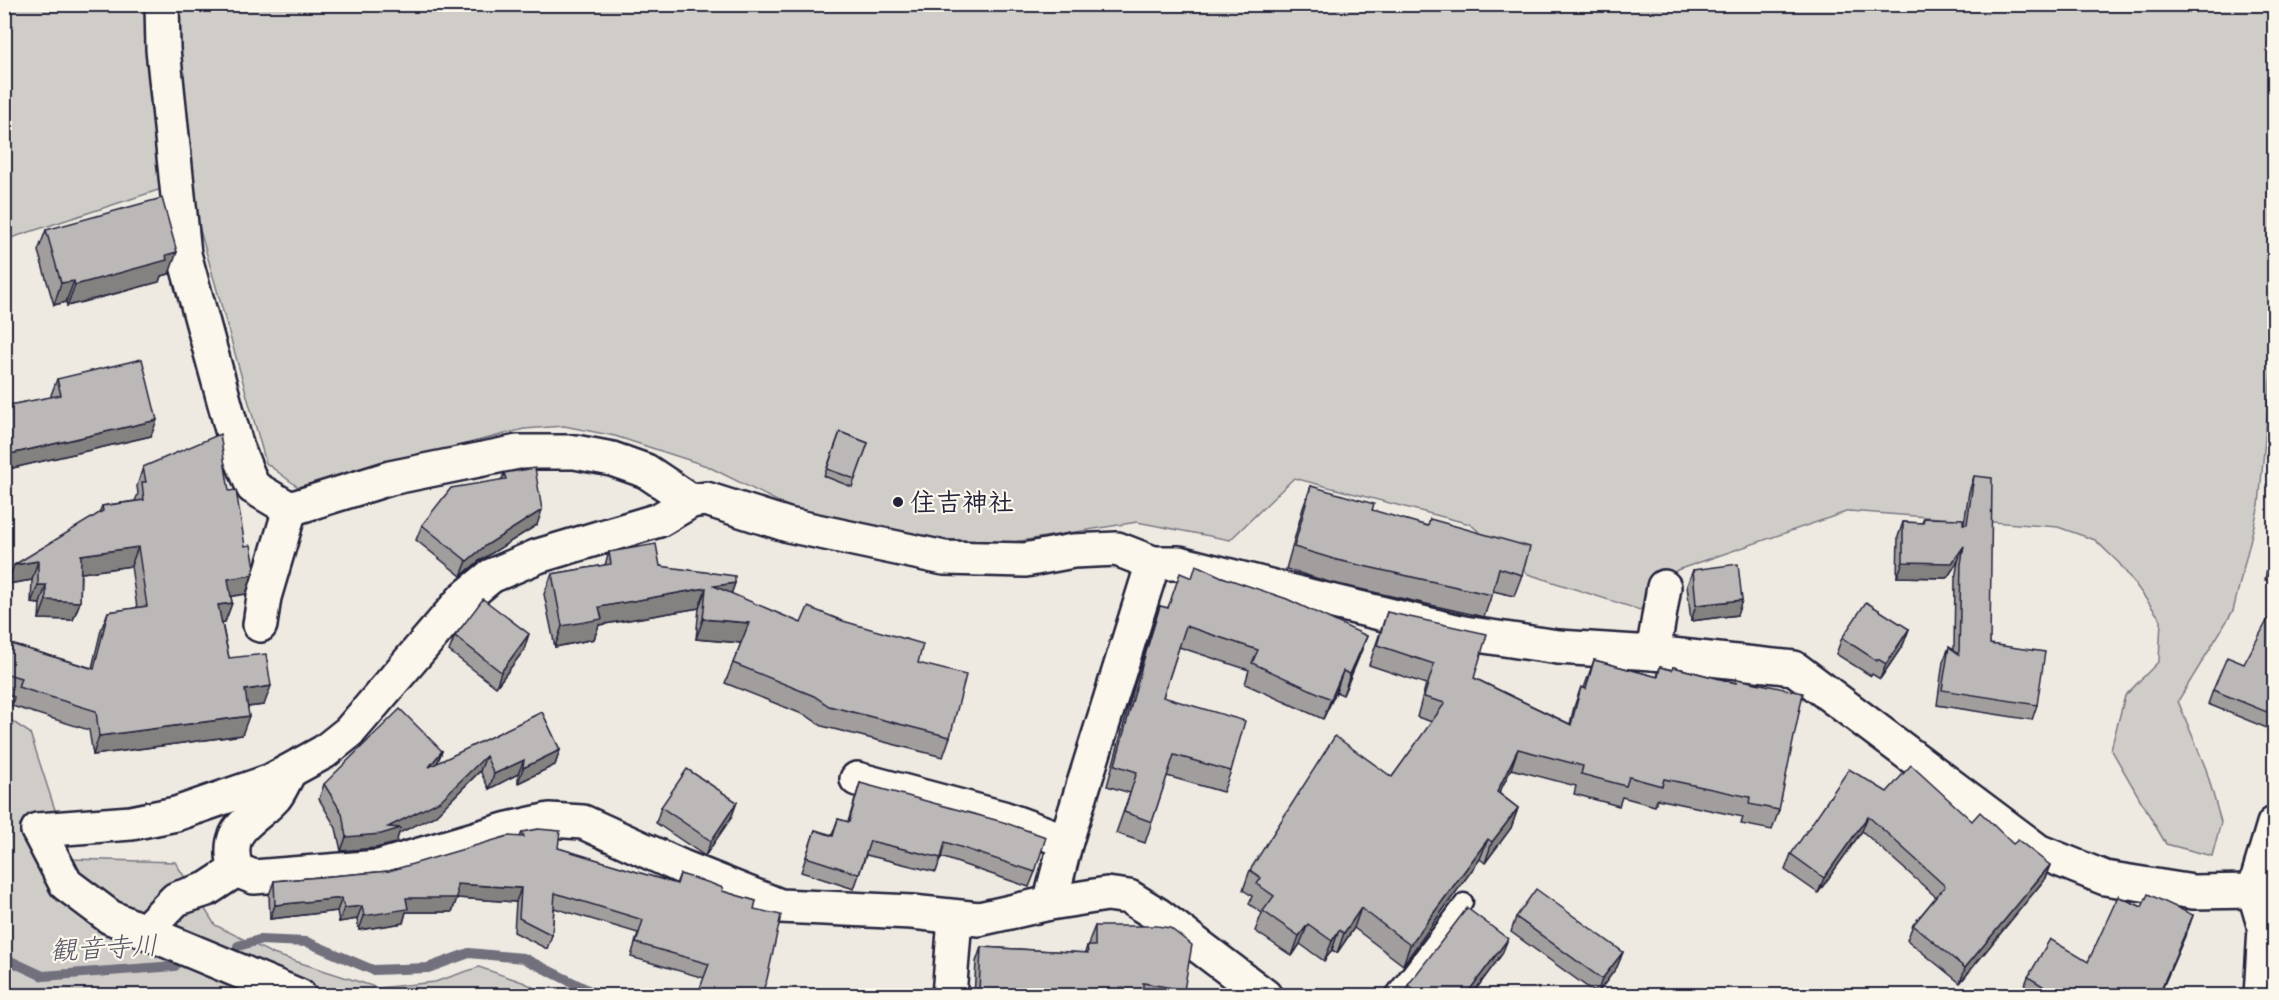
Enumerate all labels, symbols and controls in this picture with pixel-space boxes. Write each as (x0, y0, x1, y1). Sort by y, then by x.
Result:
place label: 住吉神社 (910, 486, 1014, 518)
marker: 住吉神社 (891, 495, 905, 509)
water label: 観音寺川 (49, 928, 159, 967)

